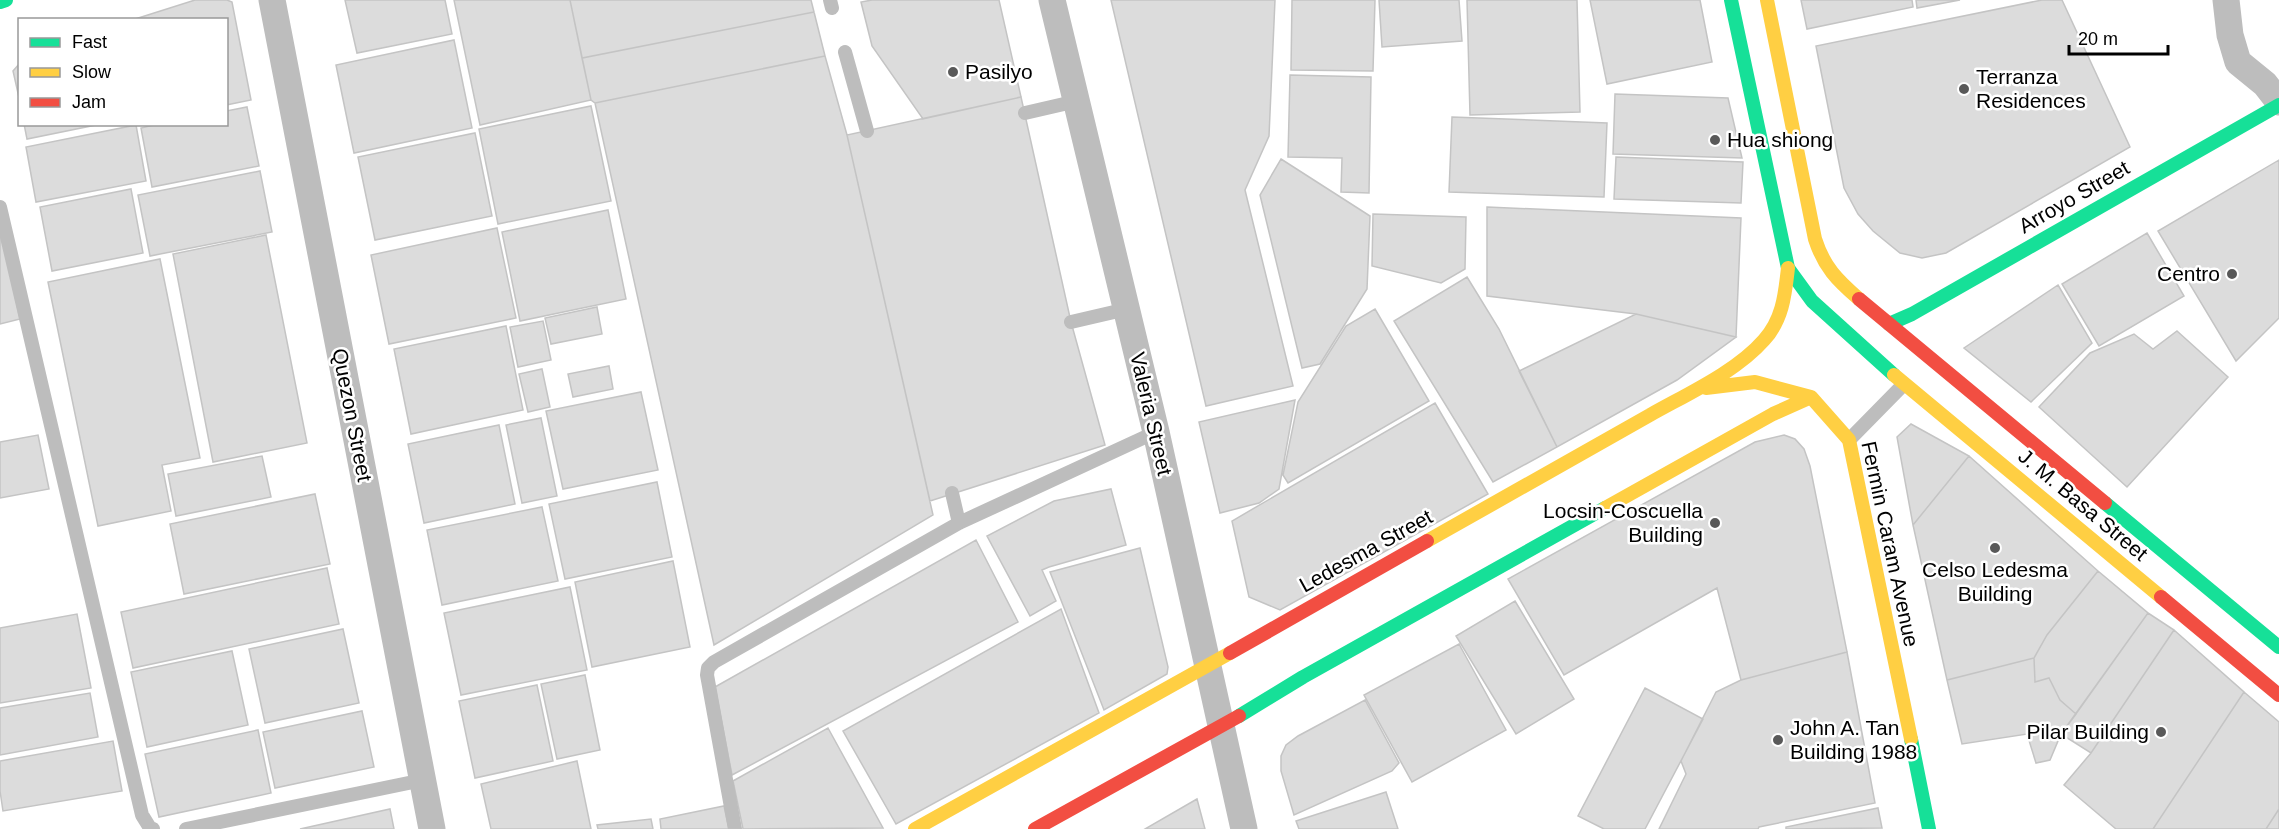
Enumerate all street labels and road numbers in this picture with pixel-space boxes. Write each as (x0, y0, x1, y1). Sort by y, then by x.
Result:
street label: Arroyo Street (2014, 156, 2133, 237)
street label: Quezon Street (328, 346, 377, 484)
street label: Valeria Street (1126, 350, 1177, 478)
street label: Fermin Caram Avenue (1857, 439, 1924, 649)
street label: J. M. Basa Street (2014, 444, 2153, 565)
street label: Ledesma Street (1295, 504, 1436, 597)

